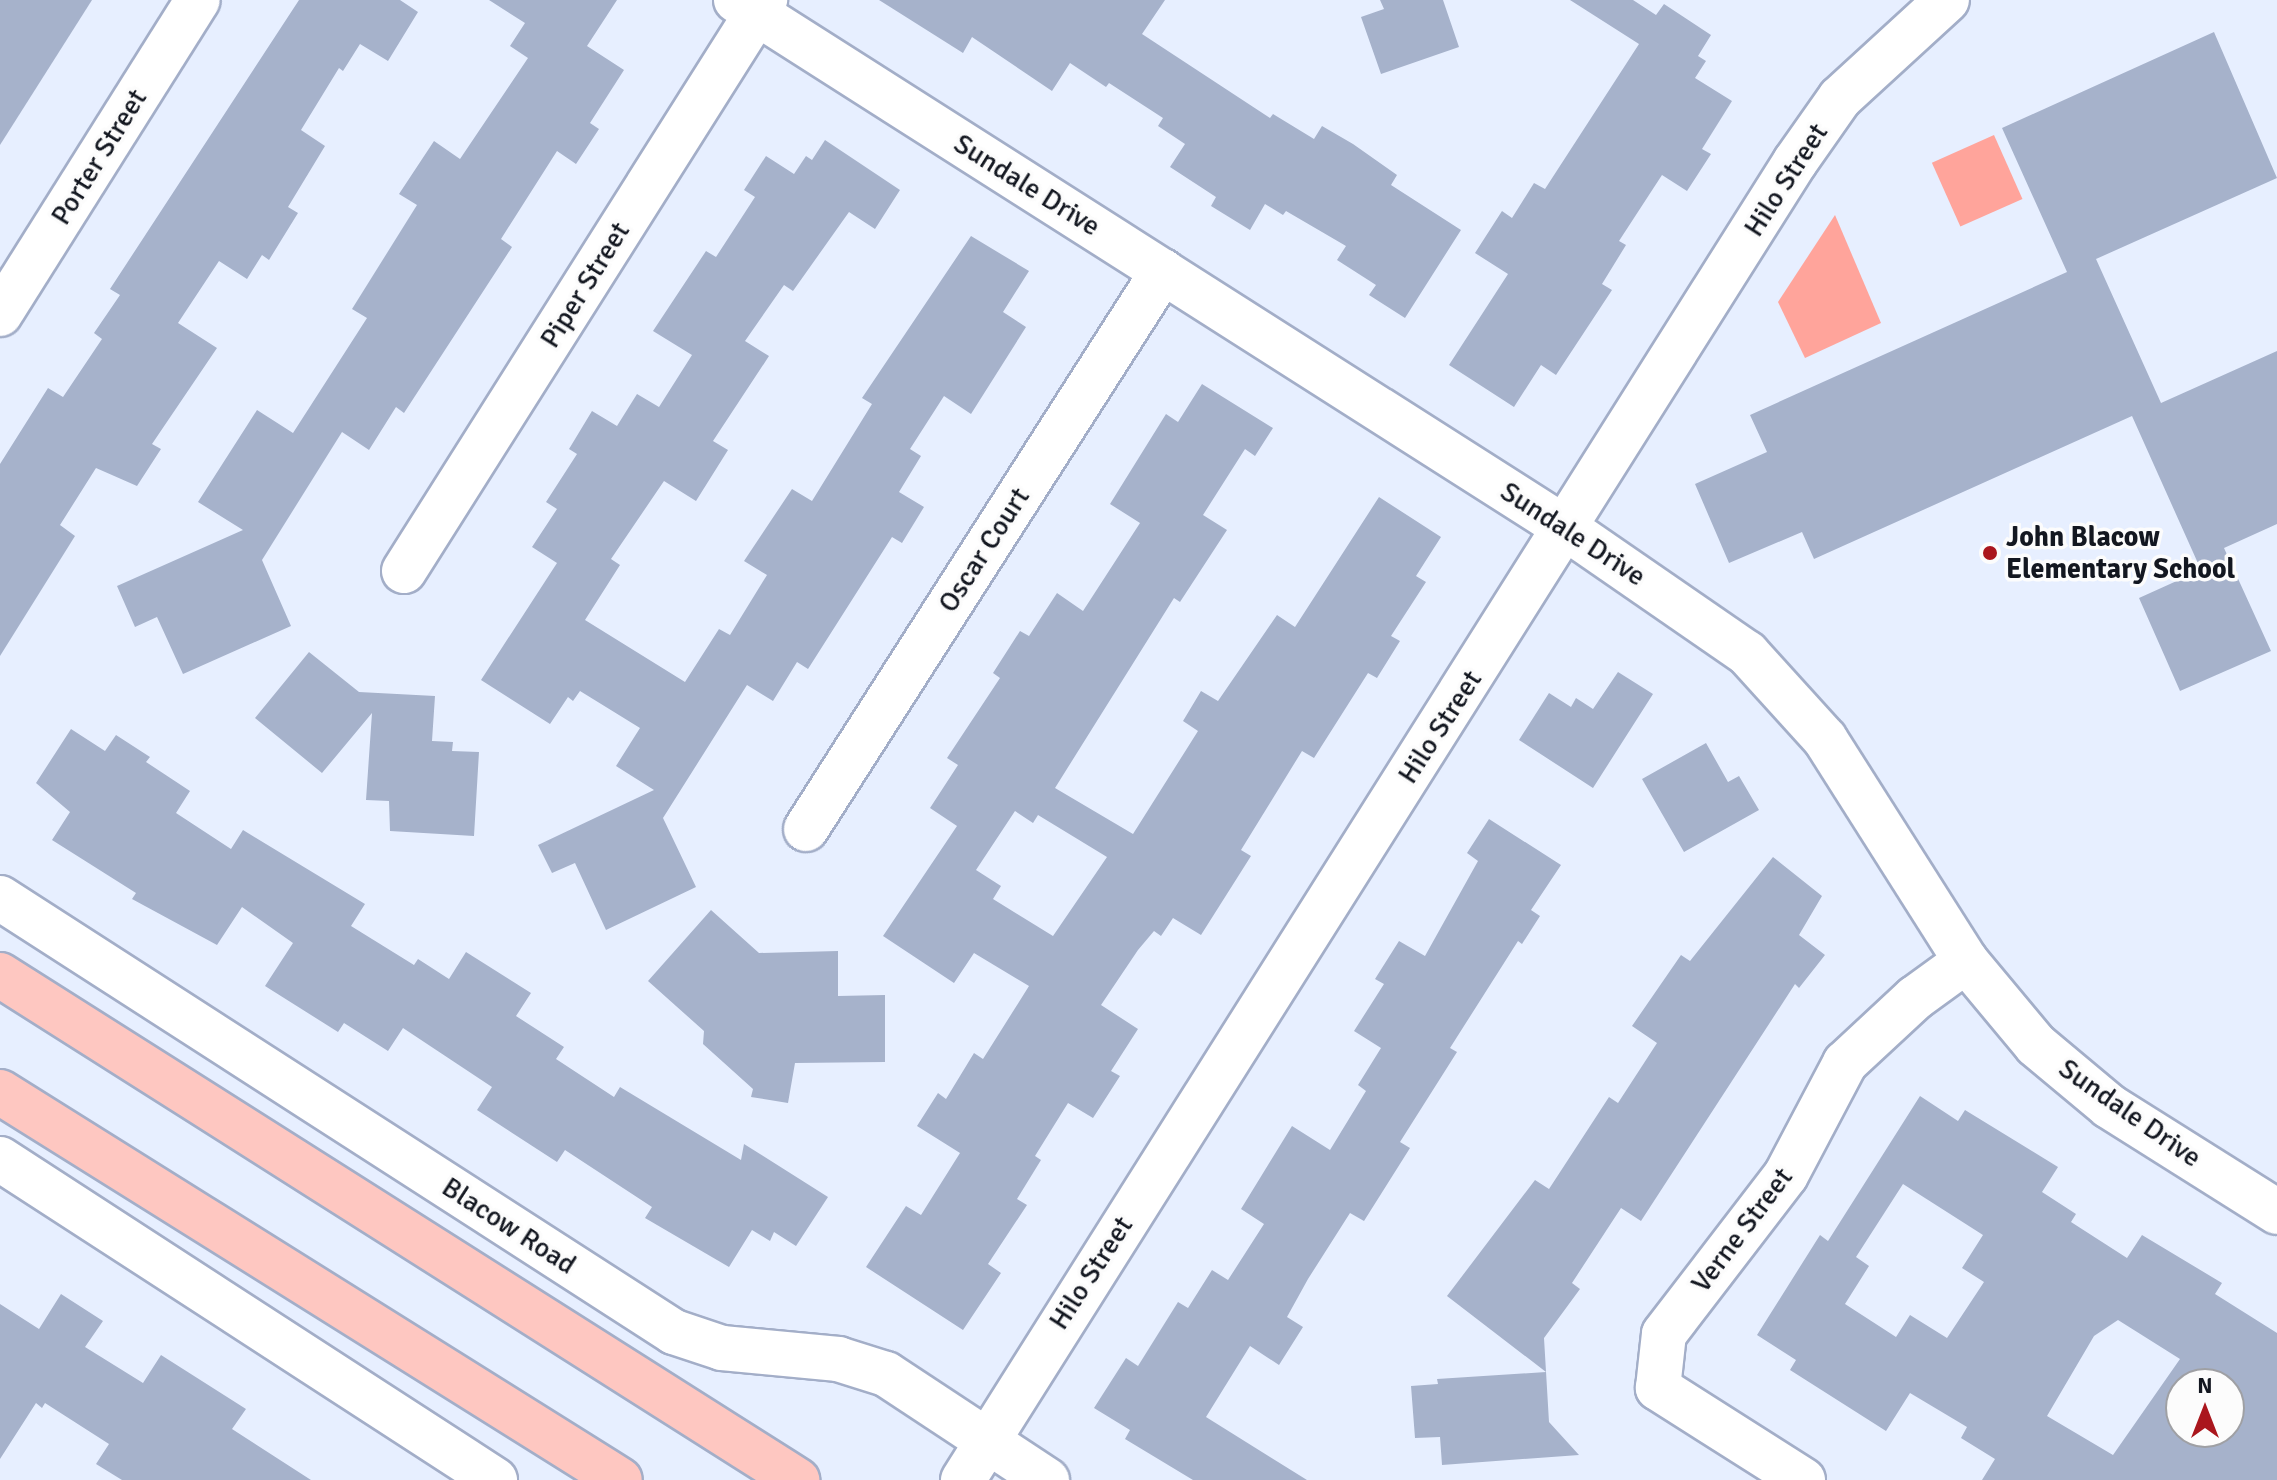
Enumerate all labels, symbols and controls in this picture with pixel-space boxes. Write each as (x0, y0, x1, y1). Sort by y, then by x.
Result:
street label: Porter Street (44, 83, 154, 231)
street label: Hilo Street (1737, 117, 1835, 243)
street label: Sundale Drive (948, 127, 1106, 243)
street label: Piper Street (533, 216, 637, 354)
street label: Sundale Drive (1494, 475, 1652, 593)
street label: Oscar Court (931, 481, 1037, 619)
place label: John Blacow Elementary School (2006, 520, 2235, 586)
marker: John Blacow Elementary School (1981, 544, 1999, 562)
street label: Hilo Street (1391, 664, 1489, 790)
street label: Sundale Drive (2052, 1052, 2208, 1174)
street label: Verne Street (1684, 1161, 1800, 1299)
street label: Blacow Road (436, 1170, 582, 1282)
street label: Hilo Street (1042, 1210, 1140, 1336)
north arrow (2165, 1368, 2245, 1448)
text: N (2197, 1372, 2213, 1399)

